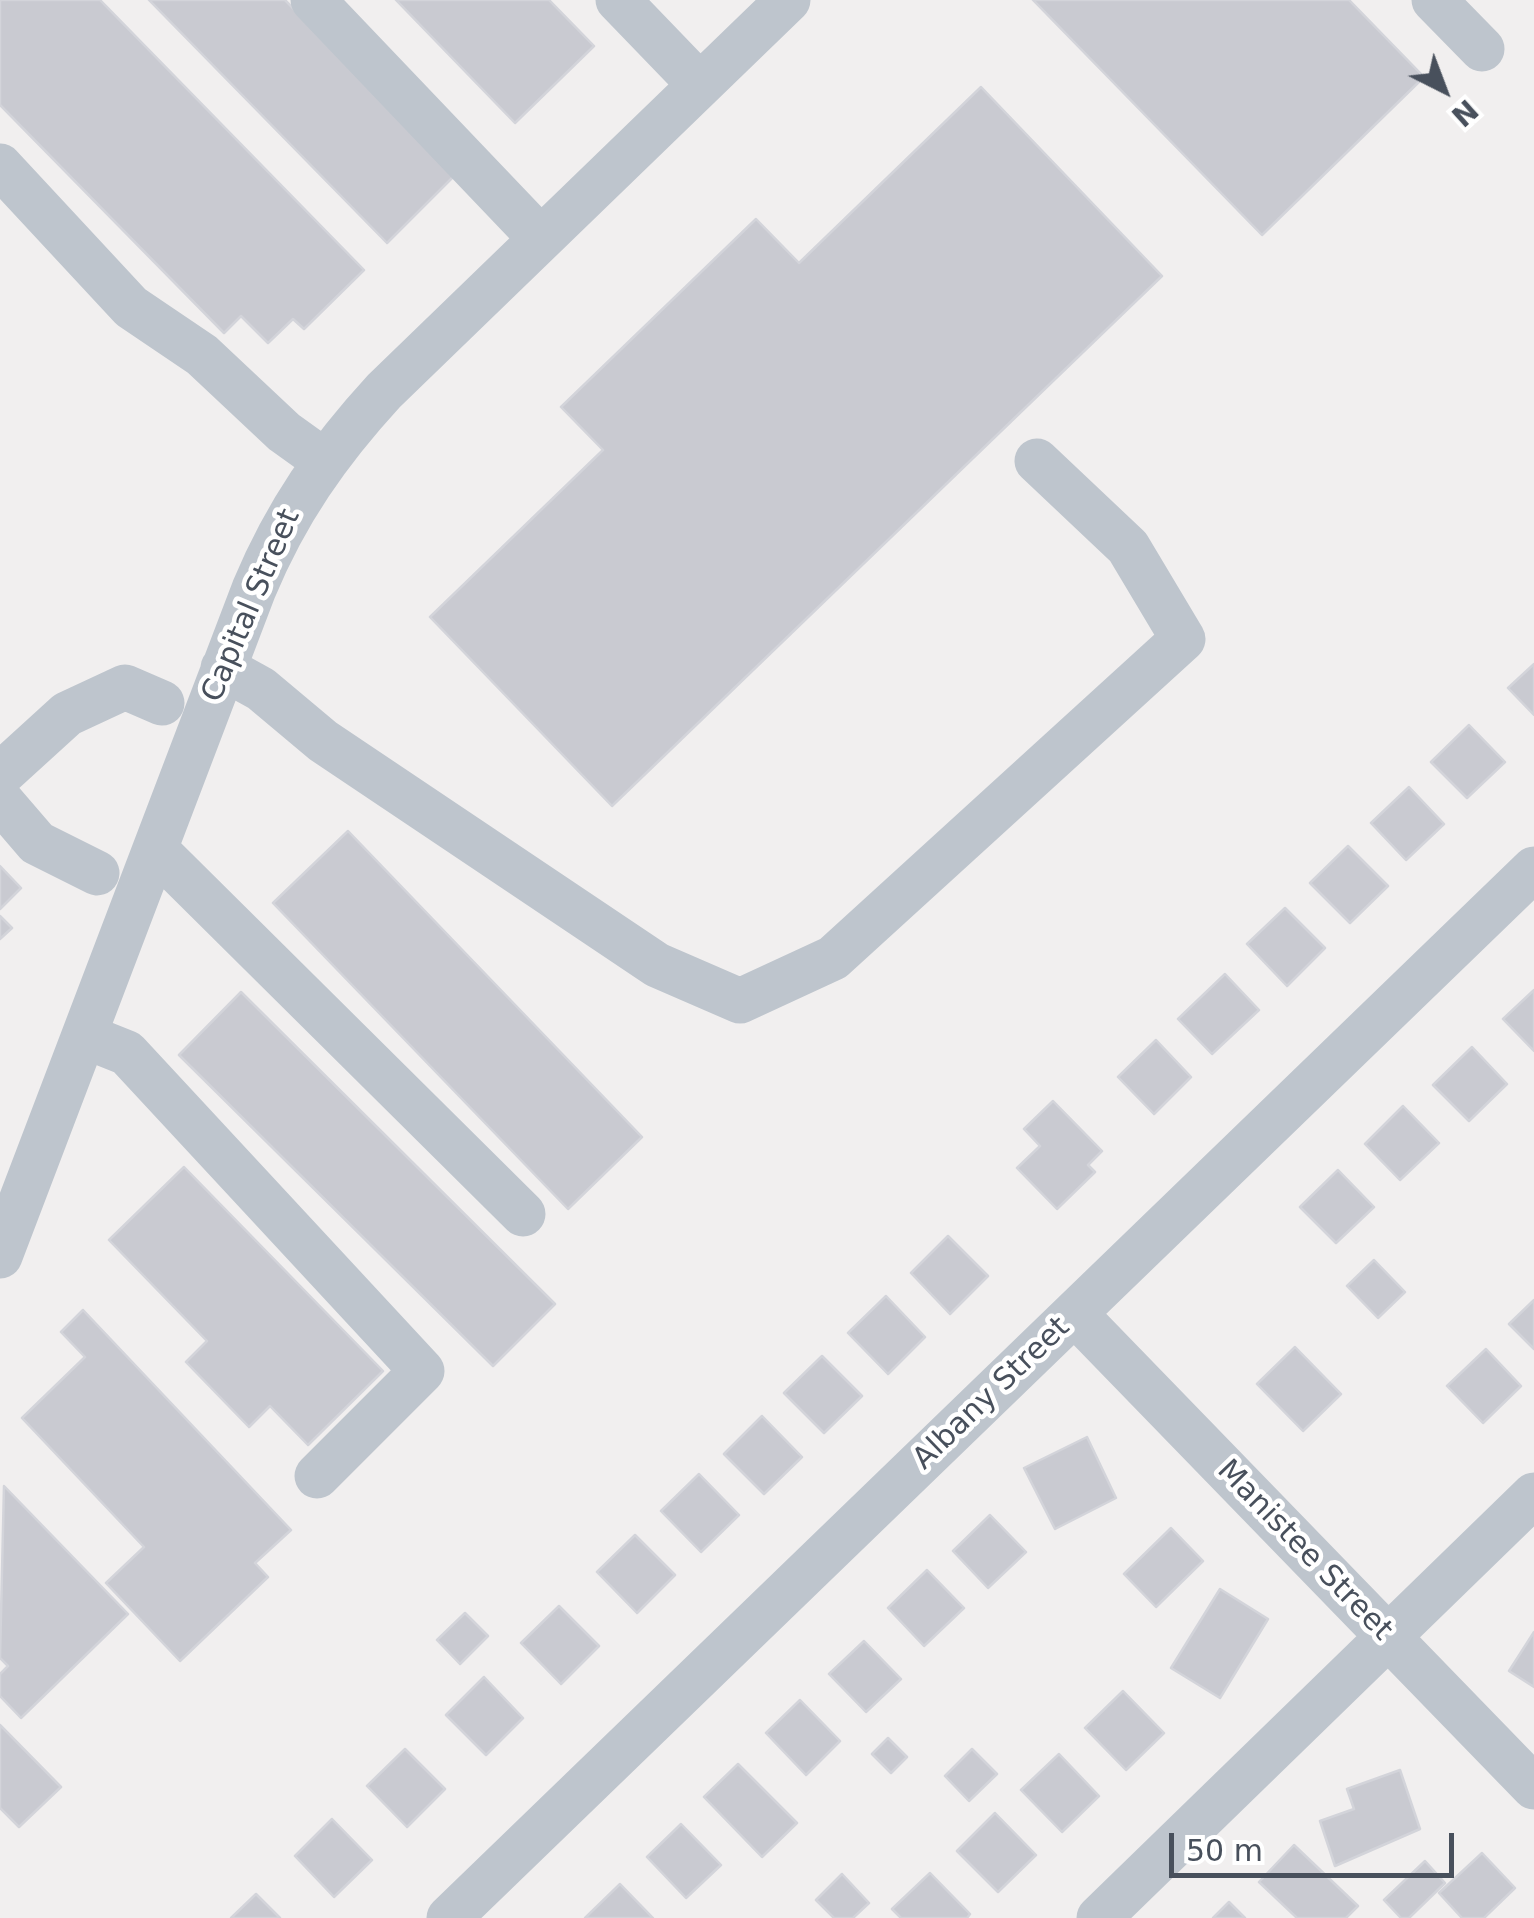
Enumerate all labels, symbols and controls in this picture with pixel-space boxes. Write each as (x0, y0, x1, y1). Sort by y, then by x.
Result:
north arrow (1394, 40, 1494, 140)
text: N (1445, 93, 1484, 133)
street label: Capital Street (195, 504, 309, 708)
street label: Albany Street (906, 1310, 1078, 1478)
street label: Manistee Street (1209, 1453, 1399, 1649)
scale bar (1174, 1813, 1459, 1875)
text: 50 m (1186, 1833, 1263, 1868)

